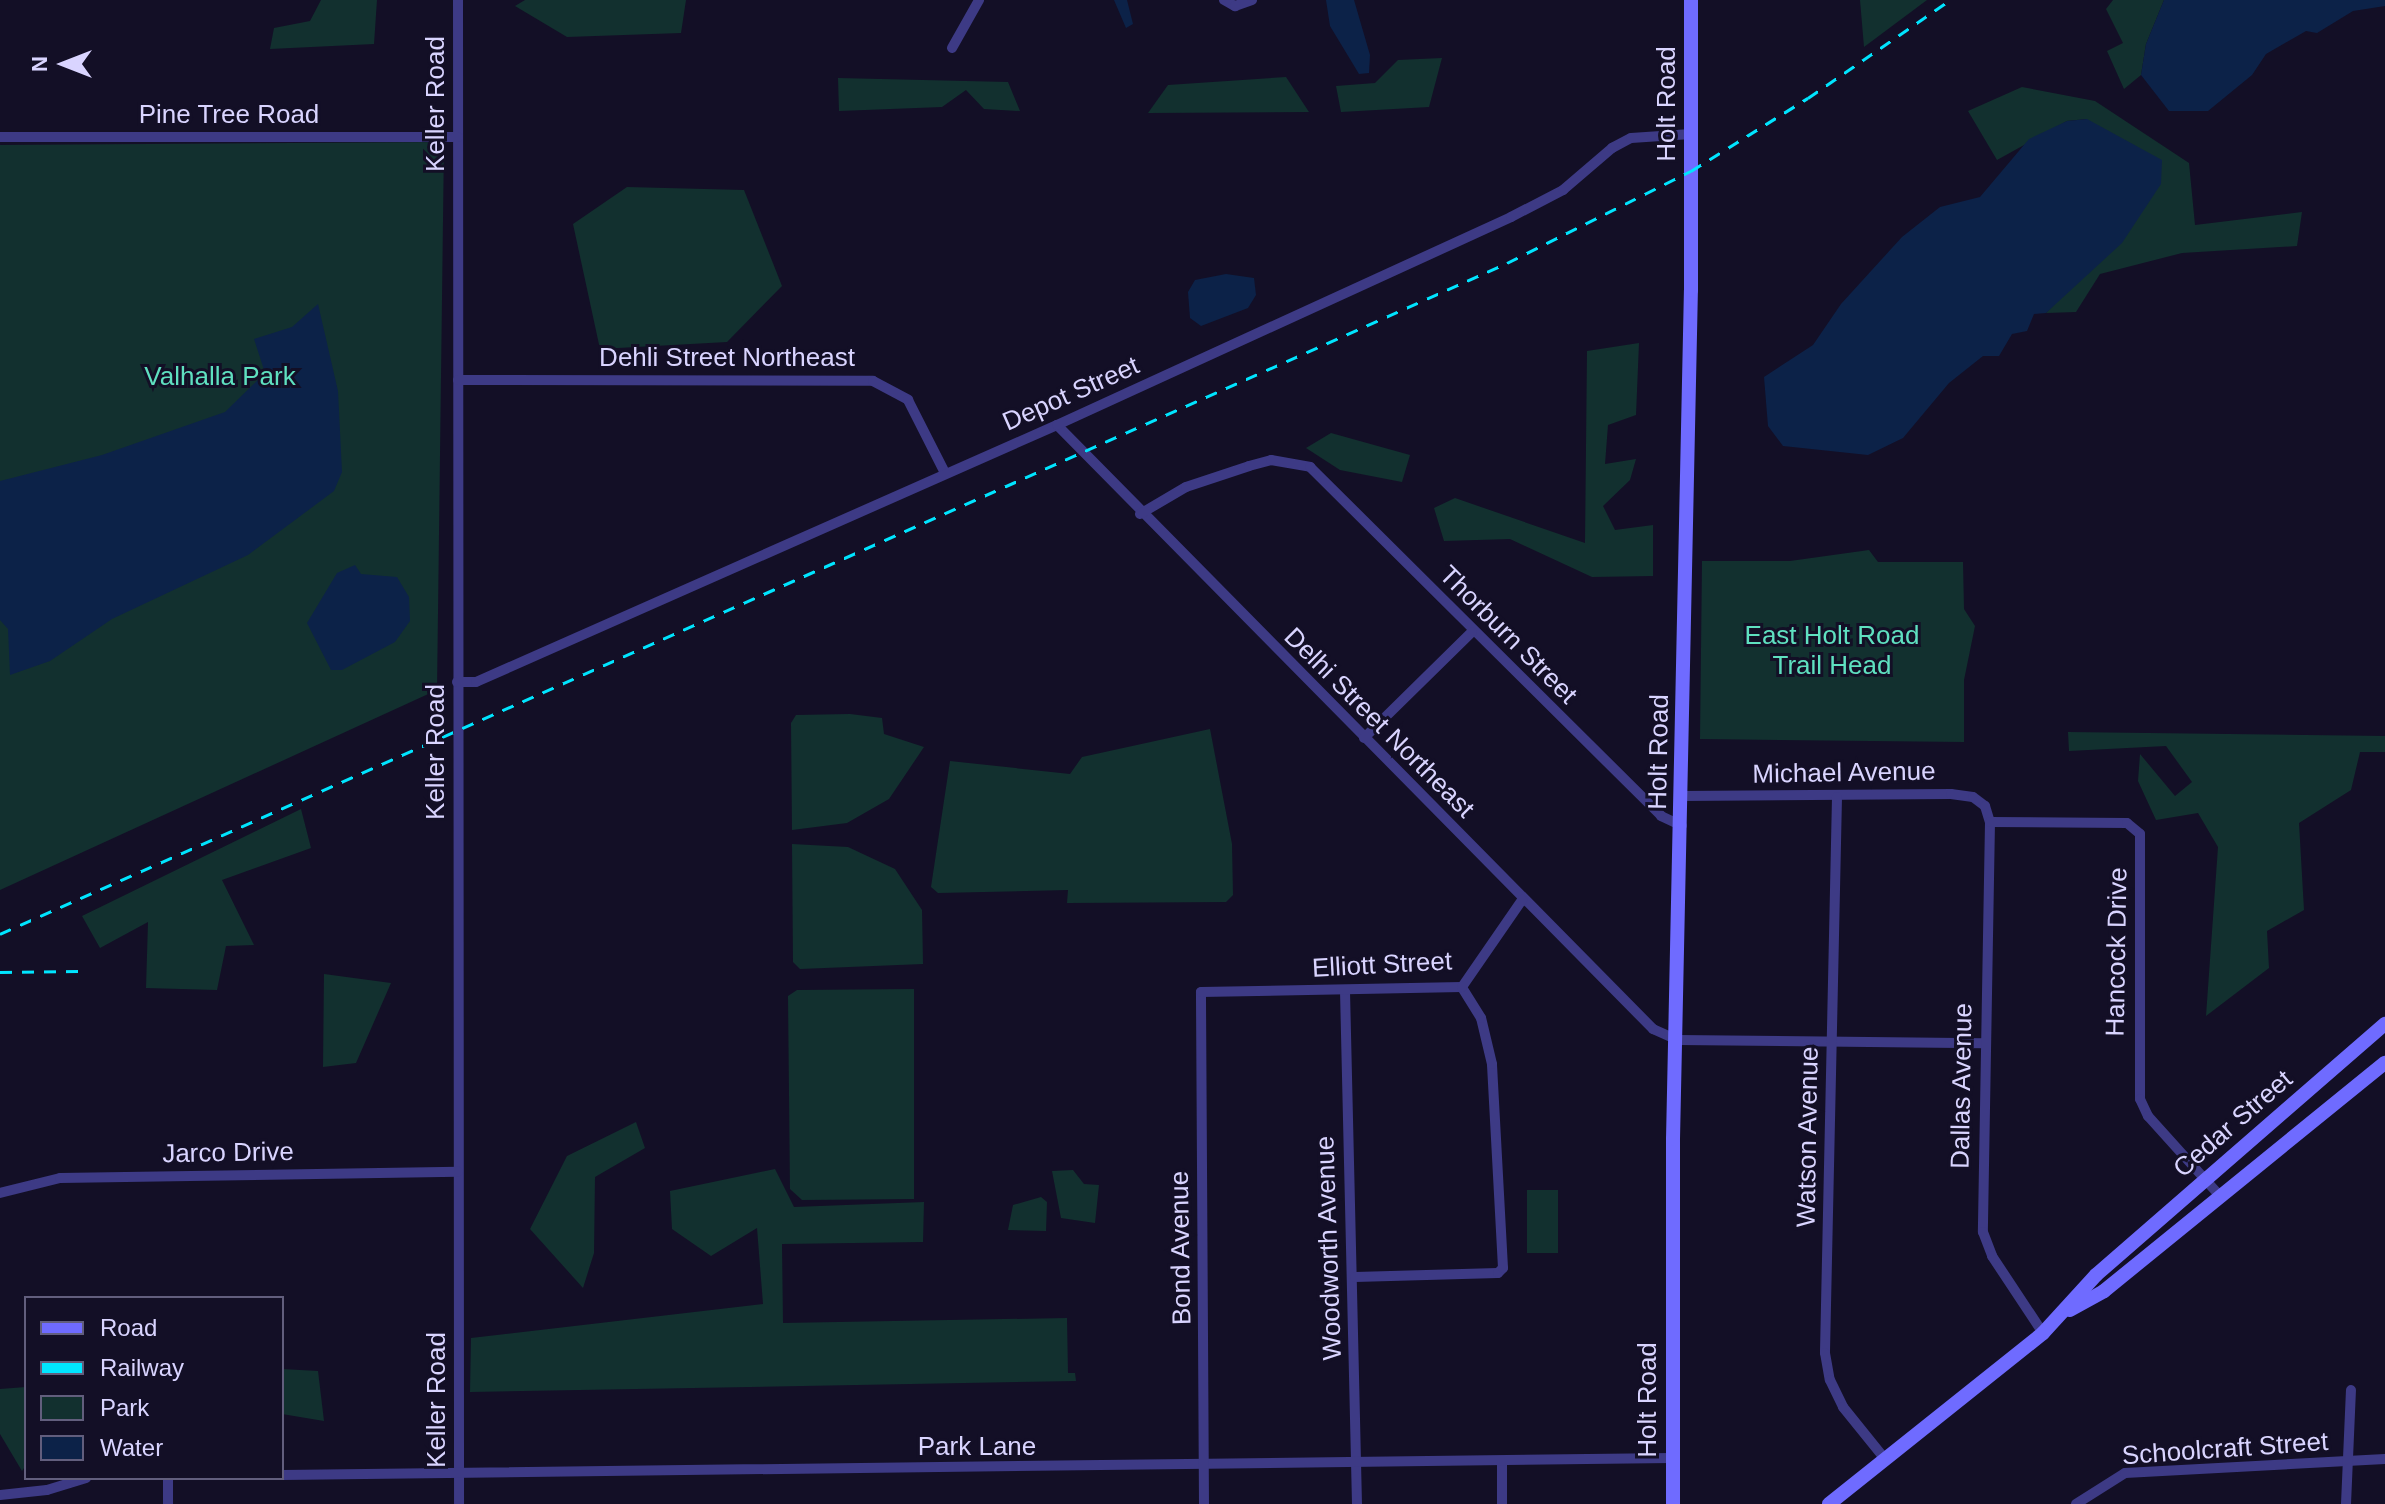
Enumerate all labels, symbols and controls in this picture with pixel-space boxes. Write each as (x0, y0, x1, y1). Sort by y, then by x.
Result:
north arrow (24, 24, 104, 104)
street label: Keller Road (420, 36, 452, 172)
street label: Holt Road (1651, 46, 1683, 162)
text: N (27, 56, 52, 72)
street label: Pine Tree Road (138, 99, 320, 131)
street label: Dehli Street Northeast (599, 342, 855, 374)
street label: Depot Street (998, 350, 1144, 438)
park label: Valhalla Park (144, 361, 296, 393)
street label: Thorburn Street (1433, 560, 1583, 710)
park label: East Holt Road Trail Head (1745, 620, 1919, 682)
street label: Delhi Street Northeast (1278, 622, 1480, 824)
street label: Keller Road (420, 684, 452, 820)
street label: Holt Road (1642, 694, 1676, 810)
street label: Michael Avenue (1751, 756, 1937, 790)
street label: Hancock Drive (2100, 867, 2134, 1037)
street label: Elliott Street (1311, 946, 1453, 984)
street label: Dallas Avenue (1945, 1002, 1979, 1170)
street label: Watson Avenue (1791, 1046, 1825, 1228)
street label: Cedar Street (2167, 1064, 2299, 1184)
street label: Woodworth Avenue (1309, 1135, 1349, 1361)
street label: Jarco Drive (162, 1136, 294, 1170)
street label: Bond Avenue (1164, 1170, 1198, 1326)
legend (24, 1296, 284, 1480)
text: Road (100, 1314, 157, 1341)
street label: Keller Road (421, 1332, 453, 1468)
street label: Holt Road (1632, 1342, 1664, 1458)
text: Railway (100, 1354, 184, 1381)
text: Park (100, 1394, 149, 1421)
street label: Schoolcraft Street (2121, 1426, 2329, 1472)
street label: Park Lane (918, 1431, 1036, 1463)
text: Water (100, 1434, 163, 1461)

